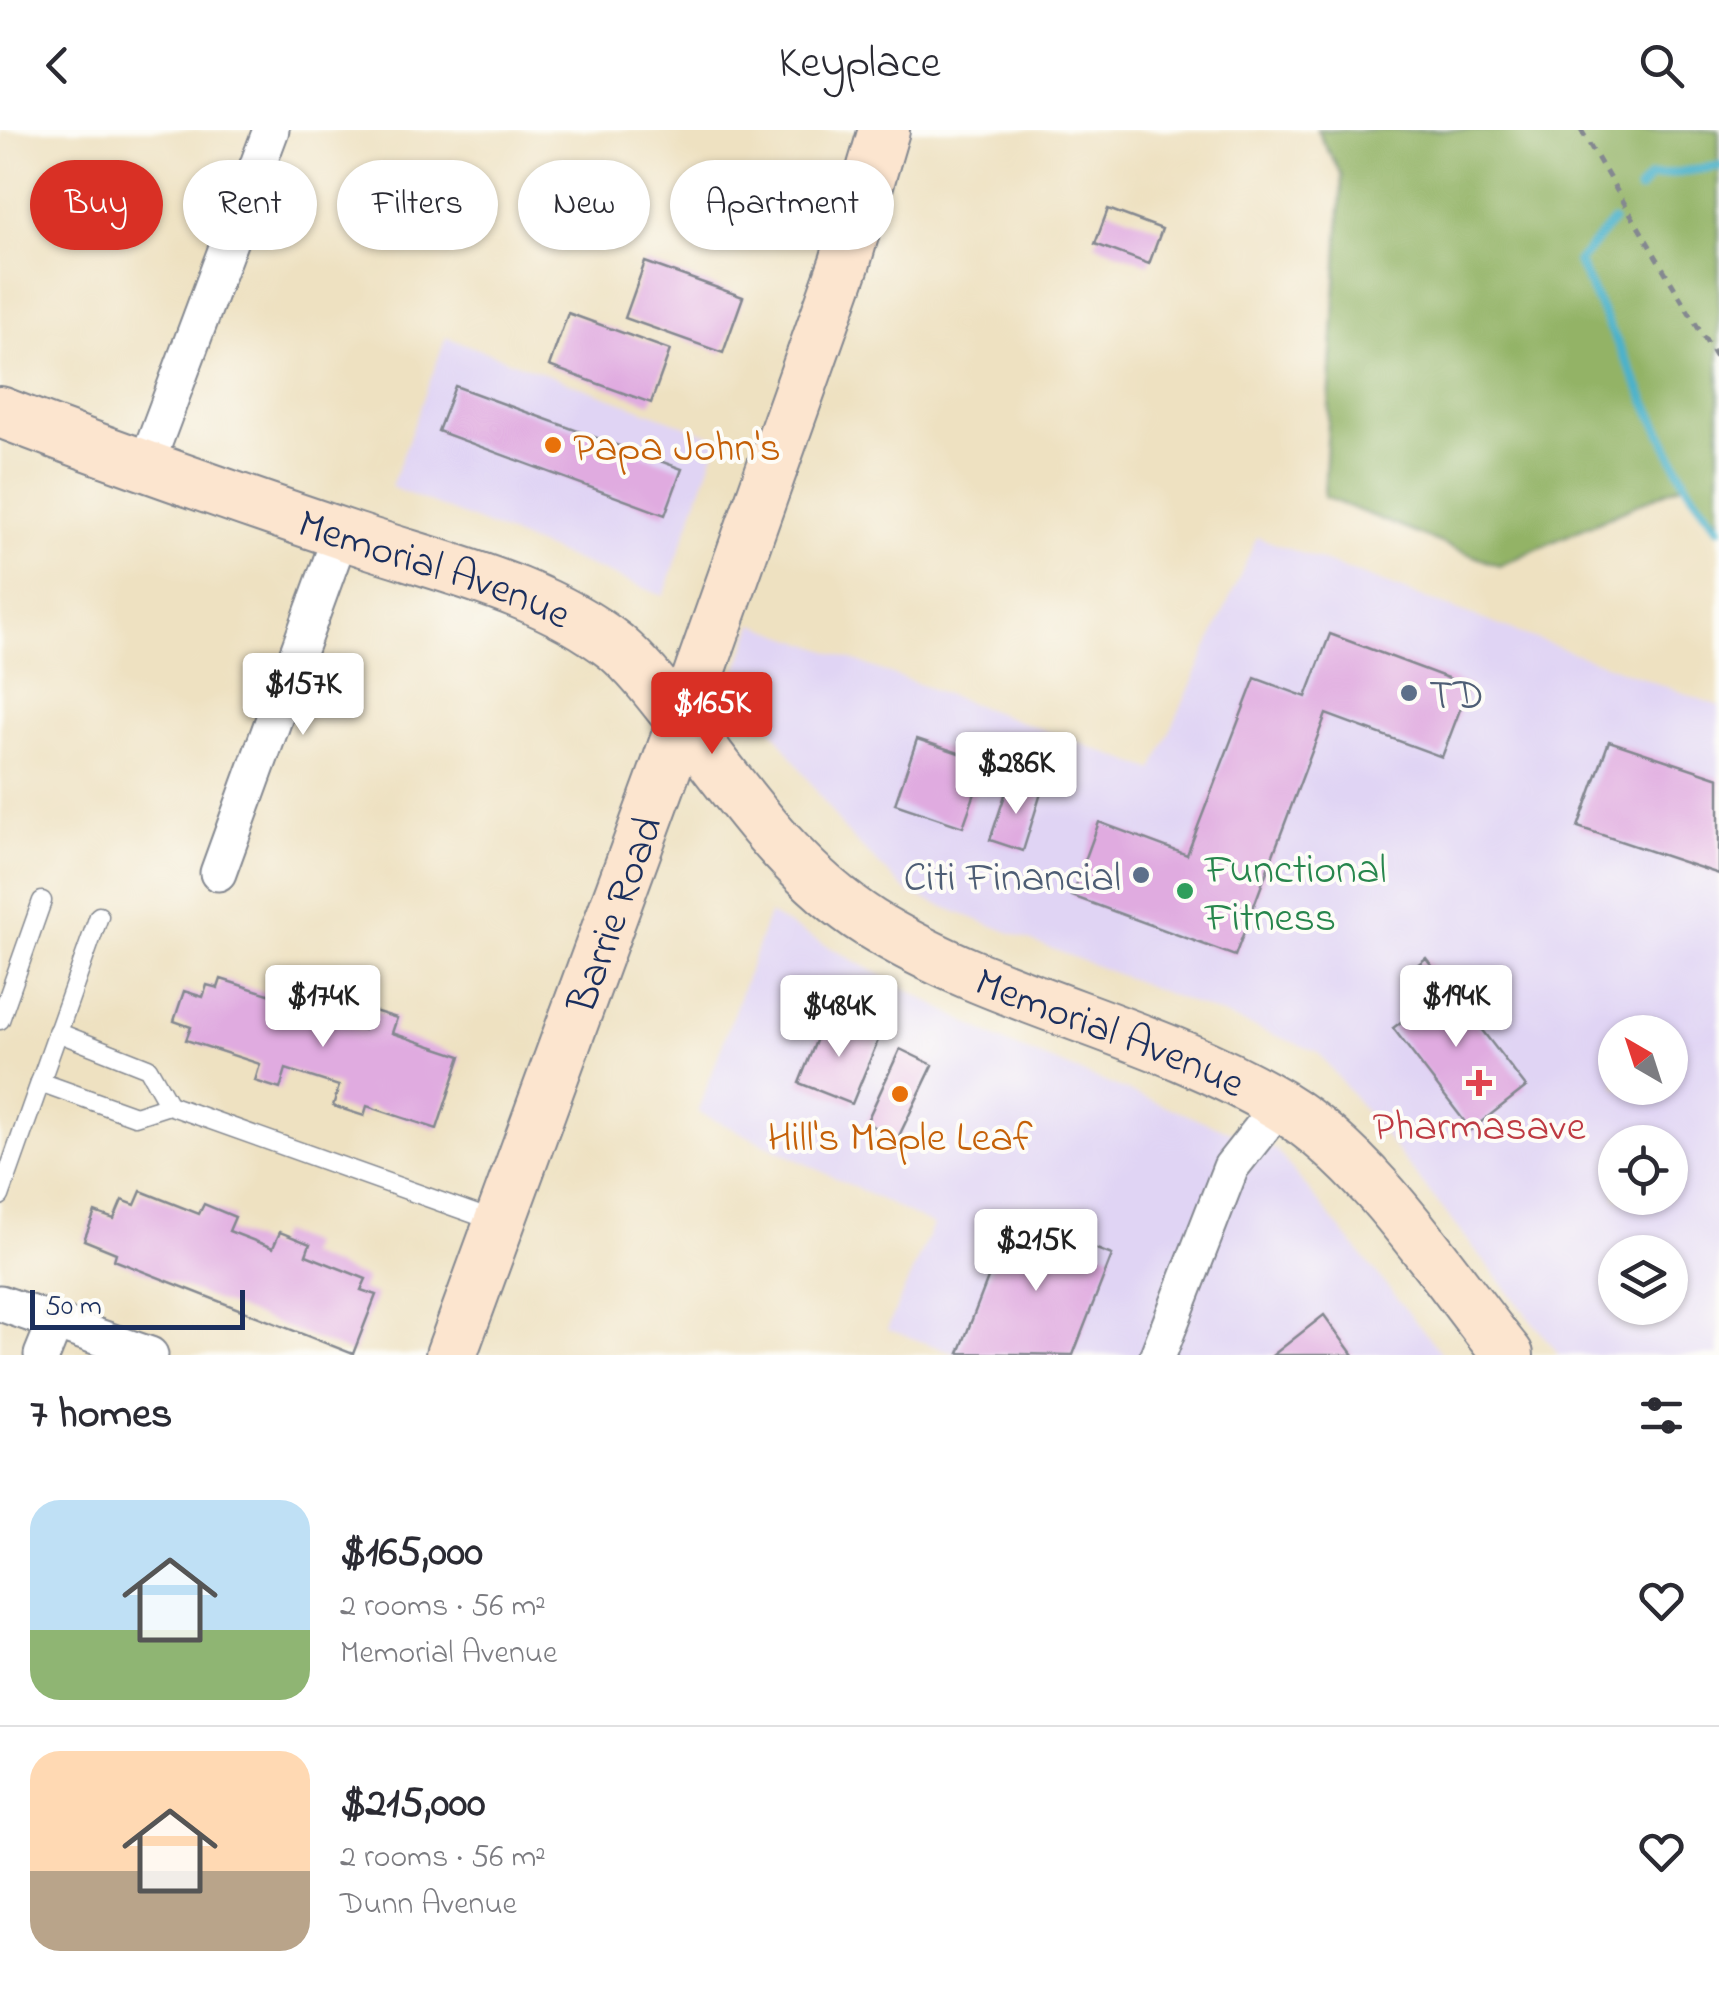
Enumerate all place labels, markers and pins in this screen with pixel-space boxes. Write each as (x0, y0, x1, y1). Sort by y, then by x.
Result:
place label: Papa John's (573, 419, 781, 480)
marker: Papa John's (542, 434, 564, 456)
pin: $157K (233, 653, 373, 738)
place label: TD (1429, 667, 1484, 728)
pin: $165K (642, 672, 782, 757)
marker: TD (1398, 682, 1420, 704)
pin: $286K (946, 732, 1086, 817)
place label: Functional Fitness (1204, 841, 1386, 950)
place label: Citi Financial (903, 849, 1121, 910)
marker: Citi Financial (1130, 864, 1152, 886)
marker: Functional Fitness (1174, 880, 1196, 902)
pin: $174K (253, 965, 393, 1050)
pin: $194K (1386, 965, 1526, 1050)
pin: $484K (769, 975, 909, 1060)
marker: Pharmasave (1468, 1072, 1490, 1094)
marker: Hill's Maple Leaf (889, 1083, 911, 1105)
place label: Pharmasave (1372, 1098, 1586, 1159)
place label: Hill's Maple Leaf (768, 1109, 1033, 1170)
pin: $215K (966, 1209, 1106, 1294)

